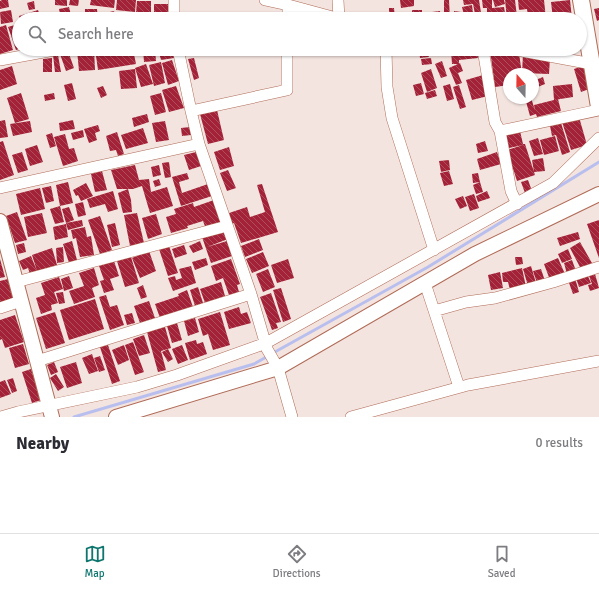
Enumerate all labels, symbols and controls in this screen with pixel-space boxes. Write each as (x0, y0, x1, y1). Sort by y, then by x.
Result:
search box (12, 12, 587, 56)
icon: search (26, 23, 48, 45)
text: Search here (58, 25, 134, 43)
north arrow (503, 68, 539, 104)
text: Nearby (16, 433, 69, 454)
text: 0 results (535, 435, 583, 451)
tab: Map (84, 543, 106, 580)
tab: Directions (273, 543, 321, 580)
tab: Saved (488, 543, 515, 580)

